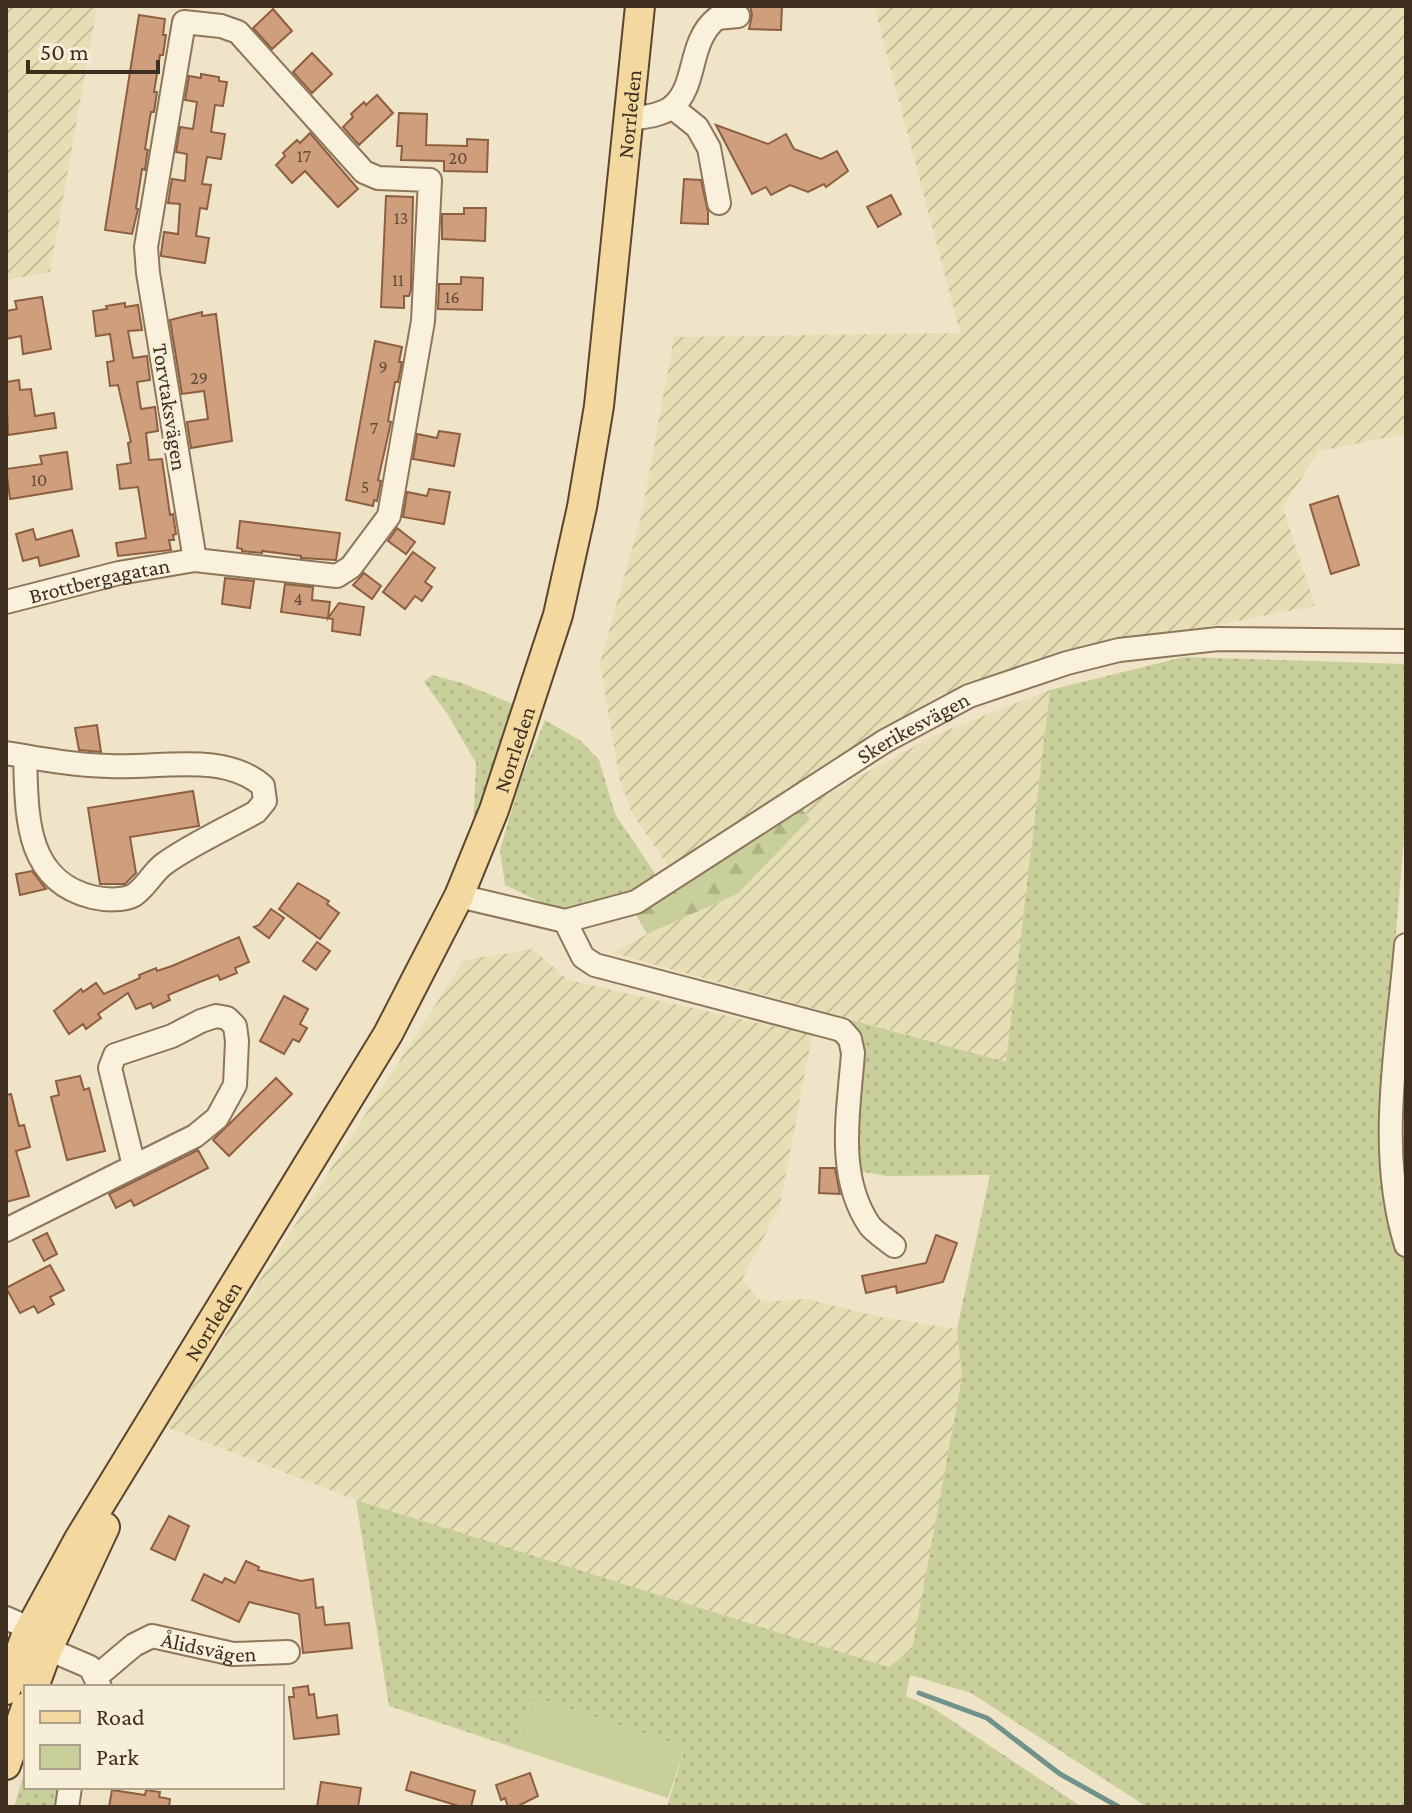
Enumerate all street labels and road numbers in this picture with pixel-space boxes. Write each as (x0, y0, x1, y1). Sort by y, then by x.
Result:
street label: Norrleden (612, 68, 646, 160)
street label: Torvtaksvägen (148, 342, 192, 473)
street label: Brottbergagatan (26, 552, 172, 608)
street label: Skerikesvägen (852, 686, 973, 768)
street label: Norrleden (488, 703, 540, 796)
street label: Norrleden (179, 1276, 247, 1365)
street label: Ålidsvägen (159, 1626, 257, 1667)

